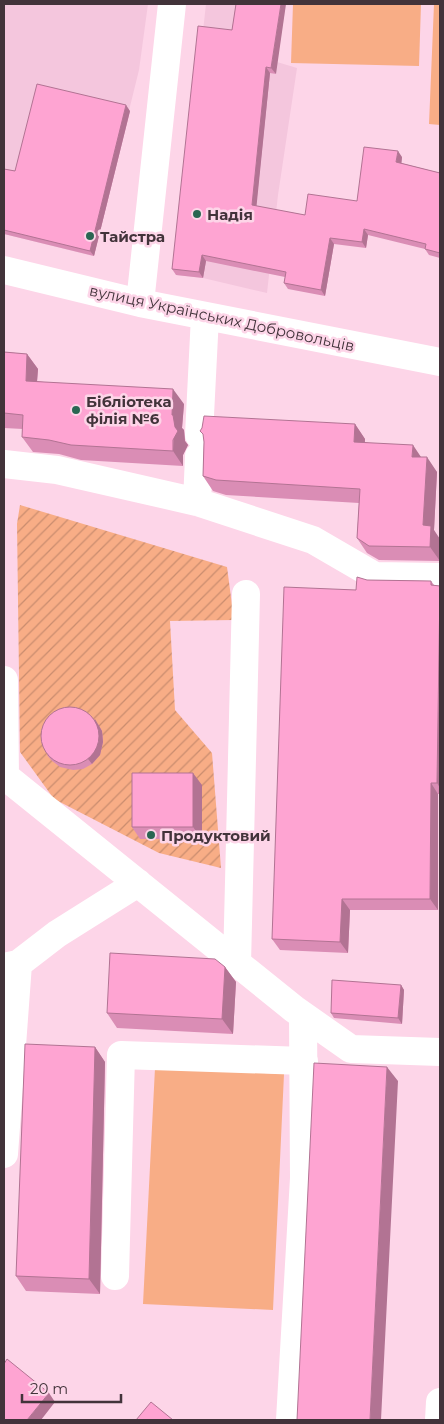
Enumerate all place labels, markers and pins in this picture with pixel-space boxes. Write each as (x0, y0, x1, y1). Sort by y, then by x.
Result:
place label: Надія (207, 205, 253, 224)
marker: Надія (191, 208, 203, 220)
place label: Тайстра (100, 227, 165, 246)
marker: Тайстра (84, 230, 96, 242)
place label: Бібліотека філія №6 (86, 392, 172, 428)
marker: Бібліотека філія №6 (70, 404, 82, 416)
place label: Продуктовий (161, 826, 271, 845)
marker: Продуктовий (145, 829, 157, 841)

